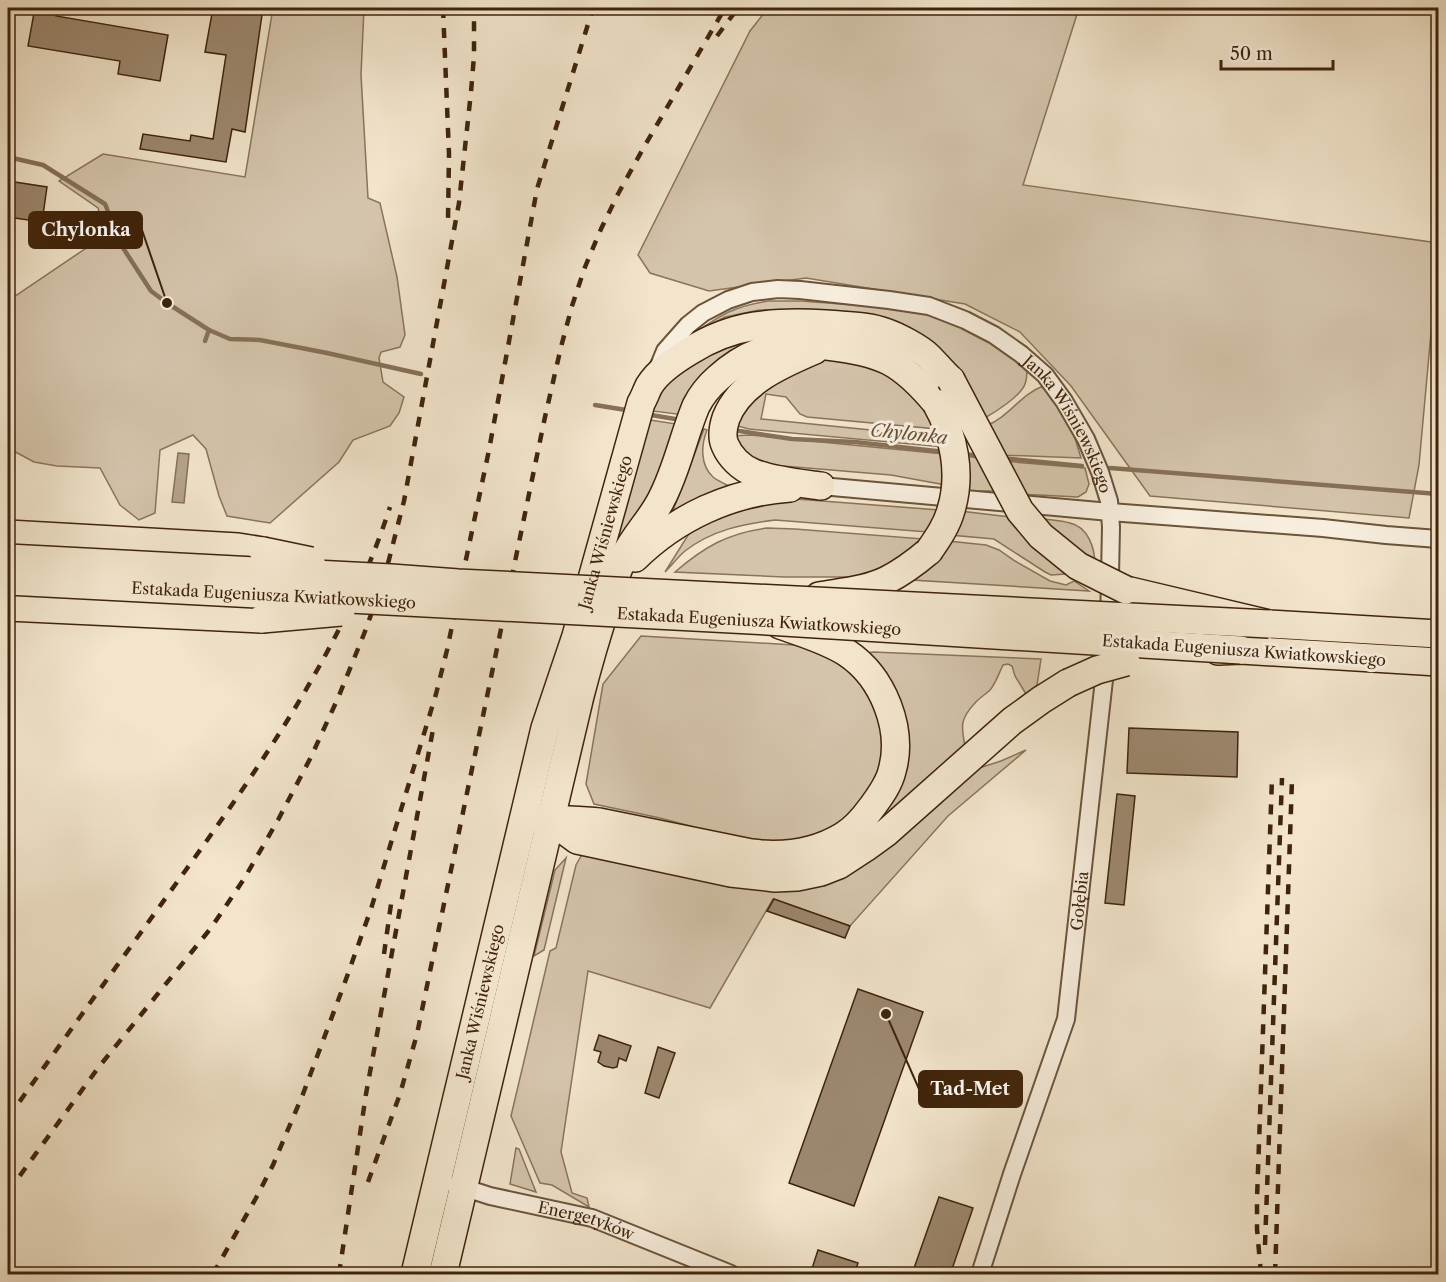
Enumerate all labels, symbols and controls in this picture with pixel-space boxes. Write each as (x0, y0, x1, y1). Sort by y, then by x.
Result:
scale bar (1221, 33, 1334, 71)
text: 50 m (1230, 43, 1273, 65)
callout: Chylonka (29, 212, 142, 248)
text: Chylonka (41, 219, 131, 241)
street label: Janka Wiśniewskiego (1017, 349, 1116, 496)
water label: Chylonka (869, 419, 949, 449)
street label: Janka Wiśniewskiego (573, 453, 636, 614)
street label: Estakada Eugeniusza Kwiatkowskiego (131, 578, 417, 612)
street label: Estakada Eugeniusza Kwiatkowskiego (616, 603, 902, 639)
street label: Estakada Eugeniusza Kwiatkowskiego (1101, 630, 1387, 670)
street label: Gołębia (1066, 870, 1093, 932)
street label: Janka Wiśniewskiego (451, 922, 508, 1084)
callout: Tad-Met (919, 1071, 1022, 1107)
text: Tad-Met (930, 1078, 1010, 1100)
street label: Energetyków (536, 1197, 638, 1244)

